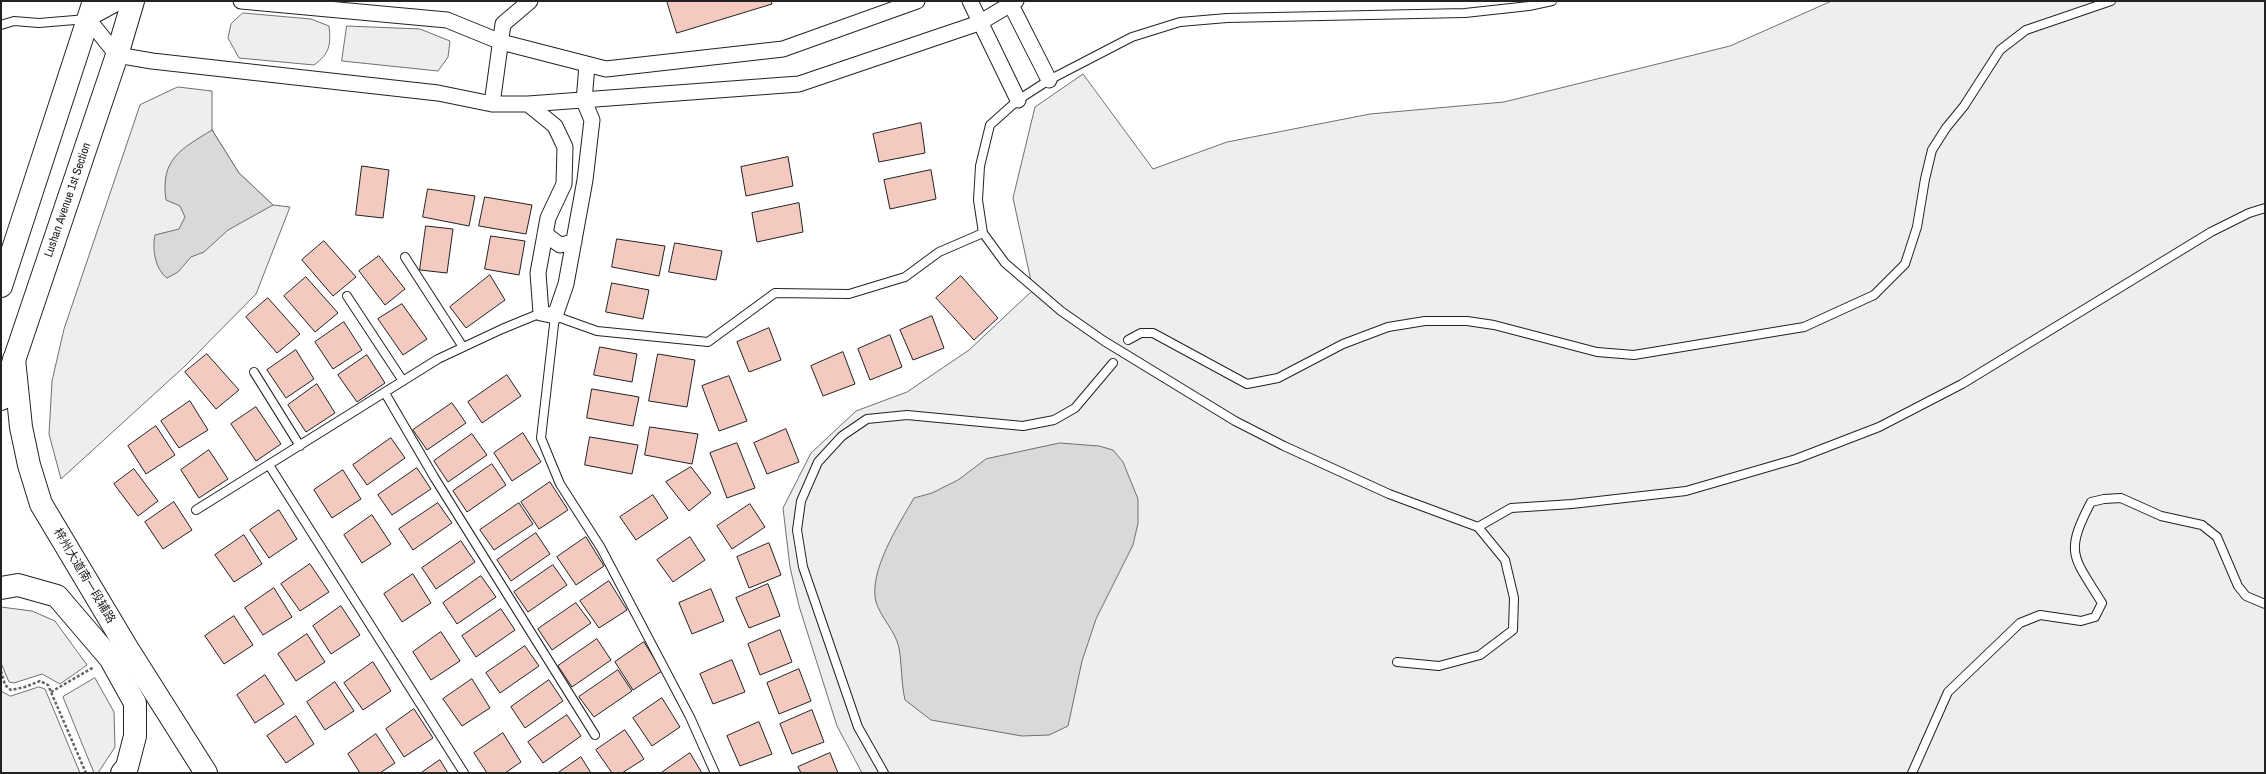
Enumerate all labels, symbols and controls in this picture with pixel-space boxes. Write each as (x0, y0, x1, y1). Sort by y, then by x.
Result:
street label: Lushan Avenue 1st Section (42, 141, 94, 259)
street label: 梓州大道南一段辅路 (50, 526, 118, 626)

